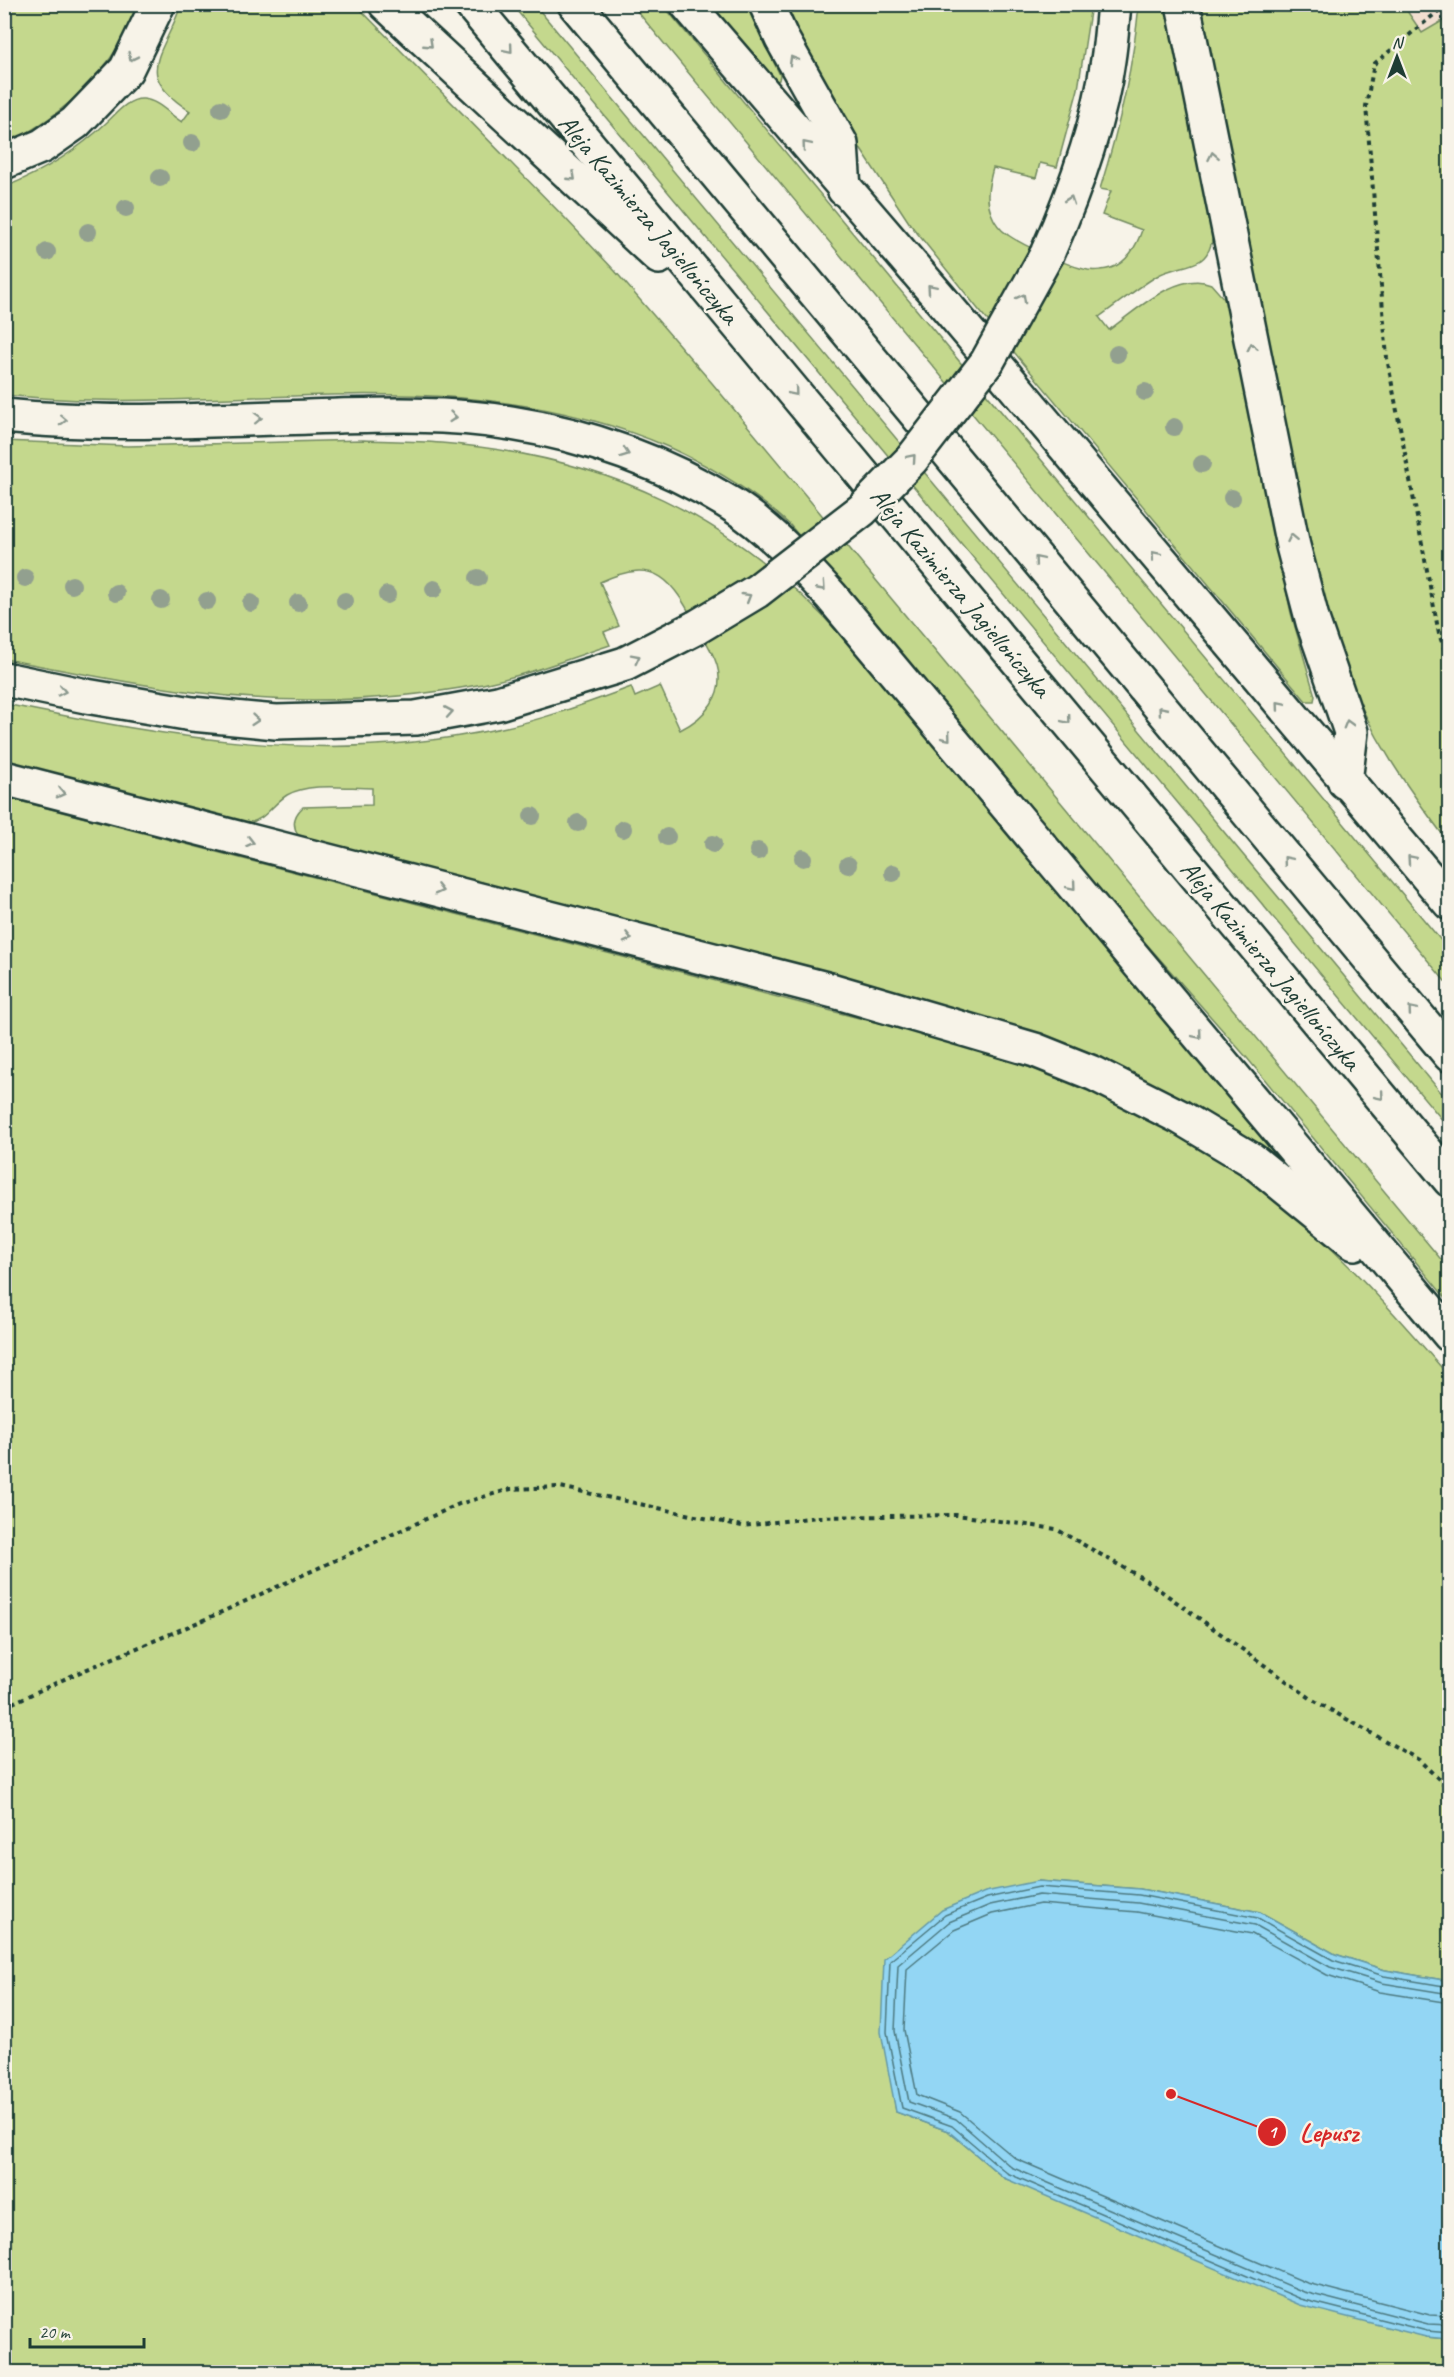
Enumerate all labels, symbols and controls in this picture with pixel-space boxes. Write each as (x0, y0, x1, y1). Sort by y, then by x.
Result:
north arrow (1367, 27, 1427, 87)
text: N (1392, 33, 1405, 53)
one-way arrow (422, 37, 433, 48)
one-way arrow (501, 42, 512, 53)
one-way arrow (128, 51, 140, 62)
one-way arrow (789, 55, 800, 66)
street label: Aleja Kazimierza Jagiellończyka (551, 107, 747, 332)
one-way arrow (802, 141, 813, 152)
one-way arrow (1207, 151, 1220, 161)
one-way arrow (565, 169, 576, 180)
one-way arrow (1062, 195, 1075, 206)
one-way arrow (927, 284, 938, 295)
one-way arrow (1015, 294, 1026, 304)
one-way arrow (1246, 342, 1259, 352)
one-way arrow (787, 385, 798, 396)
one-way arrow (448, 410, 457, 423)
one-way arrow (253, 412, 262, 425)
one-way arrow (58, 413, 67, 426)
one-way arrow (619, 445, 629, 458)
one-way arrow (905, 454, 916, 465)
street label: Aleja Kazimierza Jagiellończyka (863, 480, 1059, 705)
one-way arrow (1286, 533, 1299, 543)
one-way arrow (1151, 551, 1162, 562)
one-way arrow (1034, 556, 1045, 567)
one-way arrow (815, 580, 826, 591)
one-way arrow (741, 593, 752, 604)
one-way arrow (629, 654, 640, 666)
one-way arrow (56, 684, 66, 697)
one-way arrow (1277, 701, 1288, 712)
one-way arrow (444, 706, 454, 719)
one-way arrow (1159, 706, 1170, 717)
one-way arrow (250, 713, 259, 726)
one-way arrow (1060, 713, 1071, 724)
one-way arrow (1343, 719, 1355, 730)
one-way arrow (940, 730, 951, 741)
one-way arrow (56, 785, 66, 798)
one-way arrow (245, 834, 255, 847)
street label: Aleja Kazimierza Jagiellończyka (1173, 853, 1369, 1078)
one-way arrow (1408, 855, 1419, 866)
one-way arrow (1283, 856, 1294, 867)
one-way arrow (1065, 879, 1076, 890)
one-way arrow (433, 883, 444, 895)
one-way arrow (623, 931, 633, 944)
one-way arrow (1408, 1006, 1419, 1017)
one-way arrow (1191, 1028, 1202, 1039)
one-way arrow (1372, 1089, 1383, 1100)
callout: Lepusz (1257, 2110, 1370, 2155)
text: Lepusz (1300, 2115, 1361, 2149)
text: 1 (1268, 2121, 1278, 2143)
scale bar (30, 2311, 144, 2349)
text: 20 m (39, 2321, 72, 2343)

